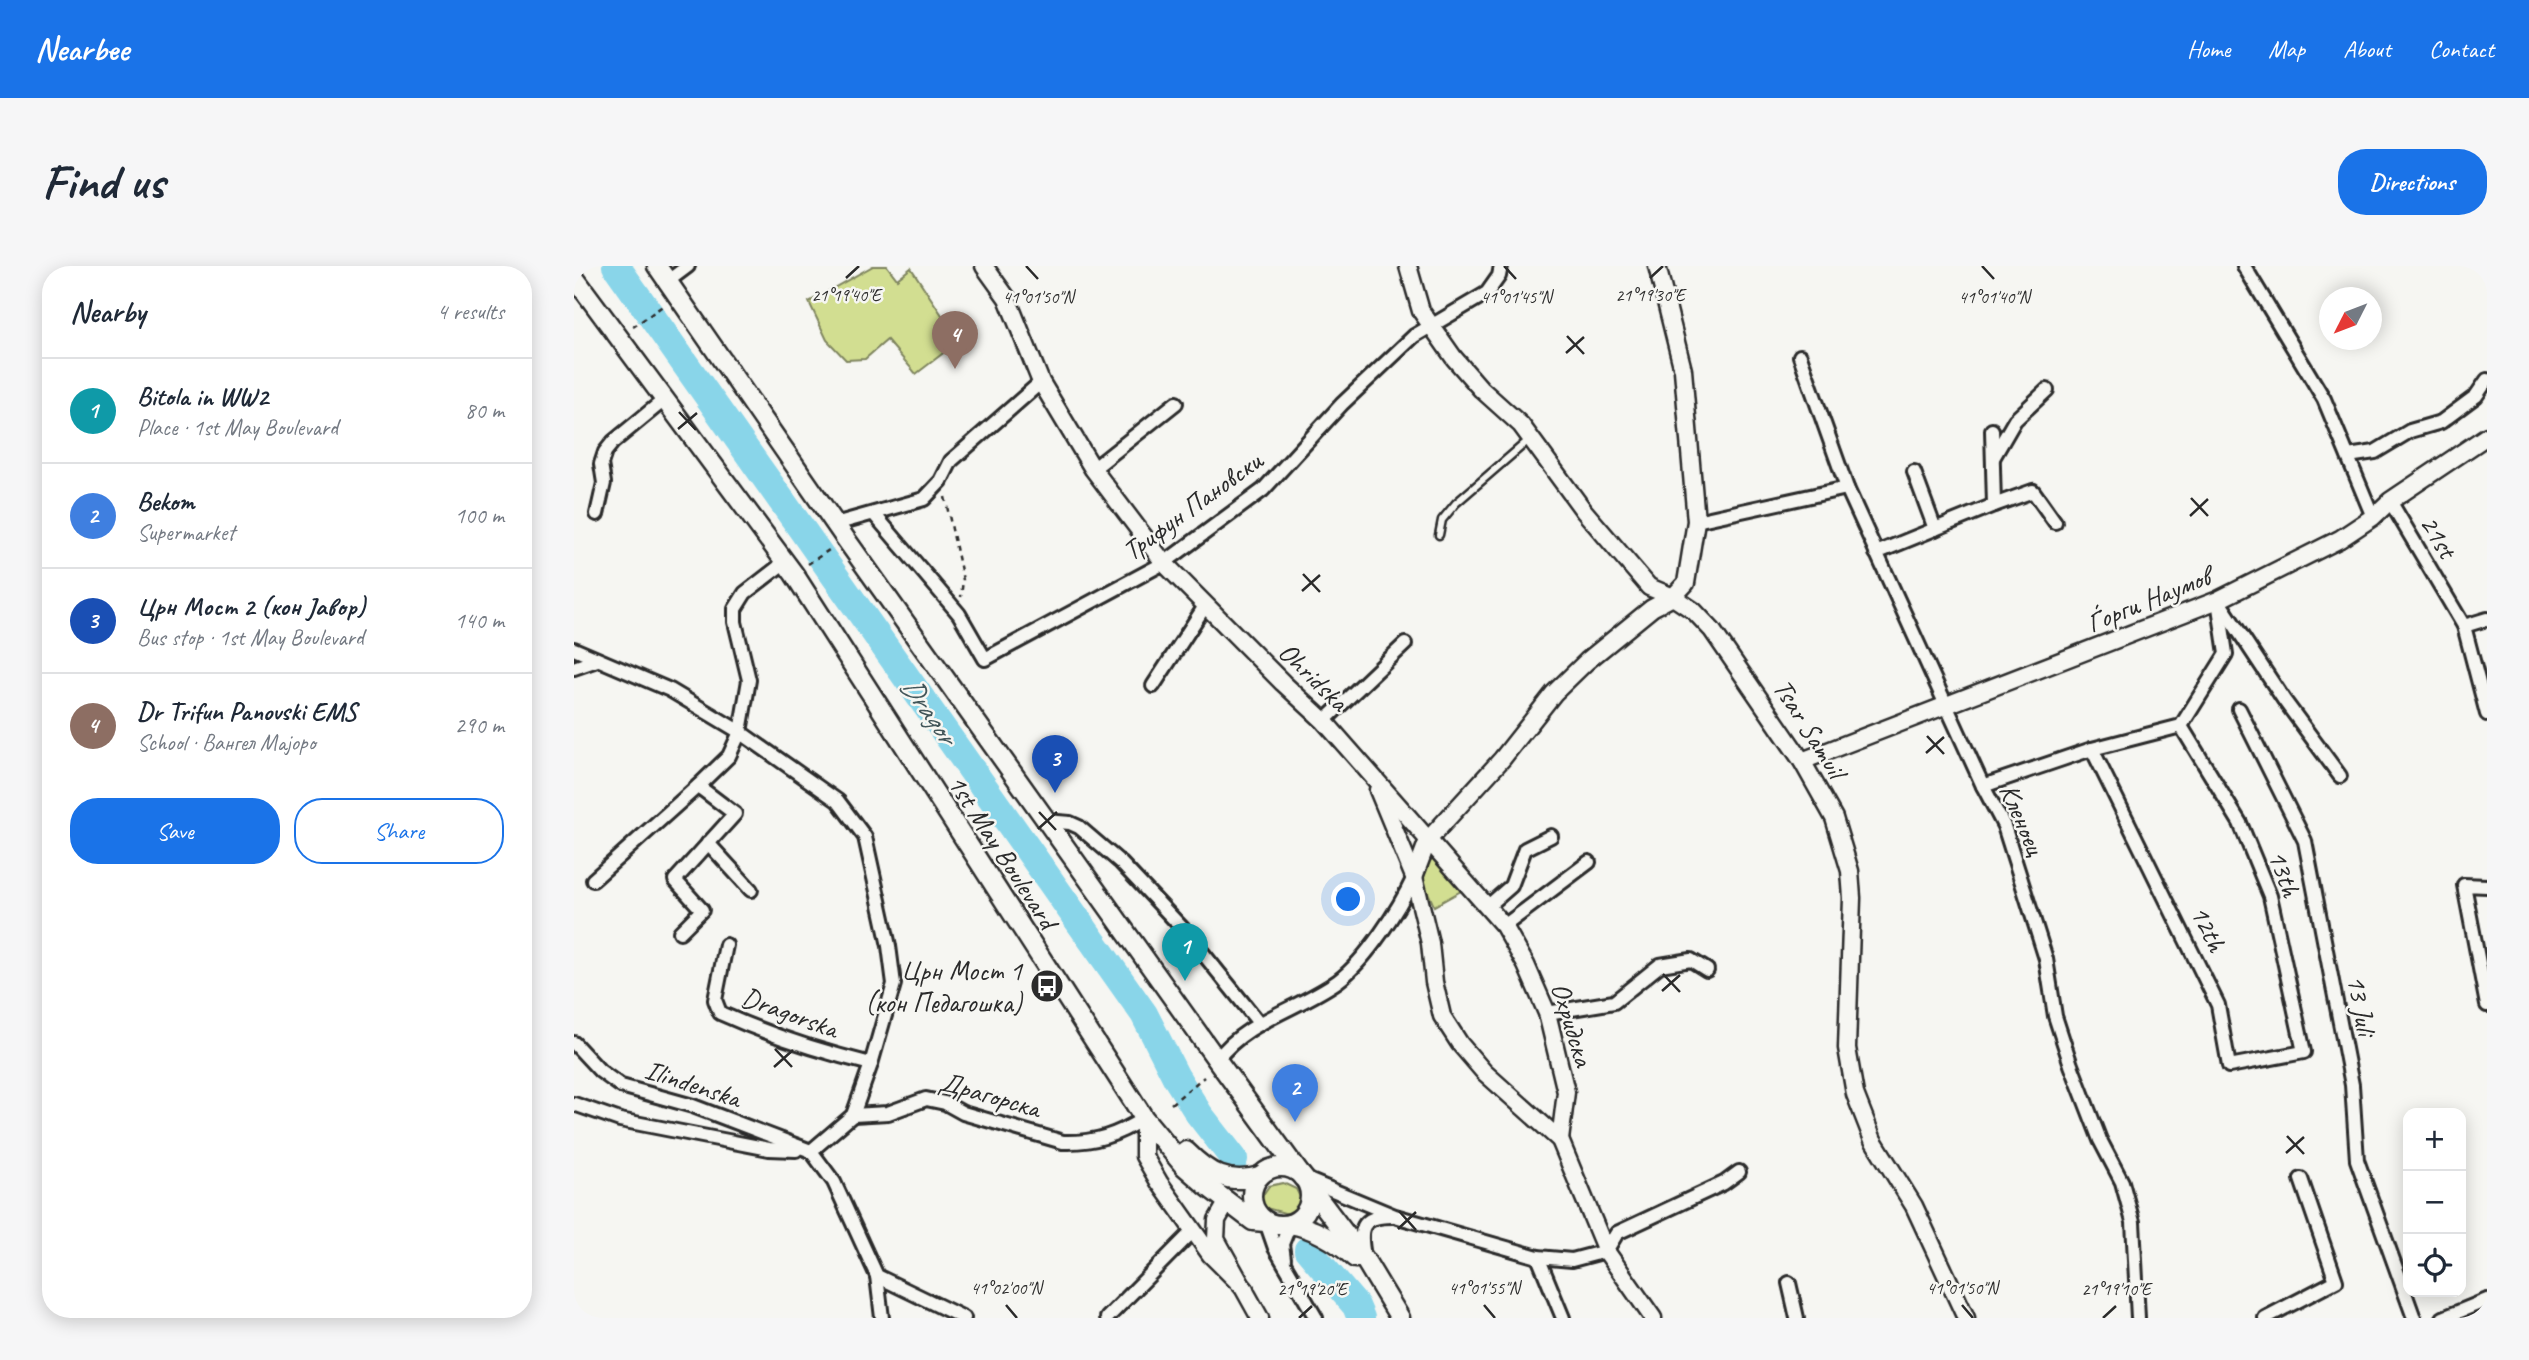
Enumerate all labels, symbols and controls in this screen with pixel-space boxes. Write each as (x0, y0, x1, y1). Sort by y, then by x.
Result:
text: Nearbee (35, 28, 129, 70)
text: Home (2187, 34, 2230, 64)
text: Map (2268, 34, 2305, 64)
text: About (2343, 34, 2391, 64)
text: Contact (2429, 34, 2494, 64)
button: Directions (2338, 149, 2487, 215)
text: Find us (42, 151, 164, 213)
text: 21°19'40"E (811, 284, 883, 306)
text: 21°19'30"E (1615, 284, 1687, 306)
text: 41°01'50"N (1003, 286, 1077, 308)
text: 41°01'45"N (1481, 286, 1555, 308)
text: 41°01'40"N (1959, 286, 2033, 308)
north arrow (2319, 287, 2382, 350)
text: Nearby (70, 293, 146, 331)
text: 4 results (437, 297, 504, 326)
pin: 4 (932, 311, 978, 369)
text: Bitola in WW2 (137, 380, 268, 413)
text: 1 (88, 396, 98, 425)
text: 80 m (465, 396, 504, 425)
text: Place · 1st May Boulevard (137, 413, 338, 442)
street label: Трифун Пановски (1115, 442, 1270, 568)
text: Bekom (137, 485, 194, 518)
text: 2 (88, 501, 98, 530)
text: 100 m (455, 501, 504, 530)
street label: 21st (2412, 508, 2466, 566)
text: Supermarket (137, 518, 235, 547)
street label: Ѓорги Наумов (2081, 556, 2221, 640)
text: Црн Мост 2 (кон Јавор) (137, 590, 365, 623)
text: 3 (88, 606, 98, 635)
text: 140 m (455, 606, 504, 635)
text: Bus stop · 1st May Boulevard (137, 623, 364, 652)
street label: Ohridska (1271, 634, 1357, 720)
water label: Dragor (892, 669, 969, 755)
street label: Tsar Samuil (1766, 672, 1856, 789)
text: Dr Trifun Panovski EMS (137, 695, 356, 728)
text: 4 (88, 711, 98, 740)
text: 290 m (455, 711, 504, 740)
text: School · Вангел Мајоро (137, 728, 316, 757)
pin: 3 (1032, 735, 1078, 793)
street label: 1st May Boulevard (940, 768, 1068, 938)
street label: Кленоец (1992, 778, 2054, 862)
button: Save (70, 798, 280, 864)
button: Share (294, 798, 504, 864)
street label: 13th (2260, 845, 2309, 903)
your location (1331, 882, 1365, 916)
street label: 12th (2182, 899, 2235, 958)
pin: 1 (1162, 923, 1208, 981)
place label: Црн Мост 1 (кон Педагошка) (865, 953, 1024, 1020)
bus stop icon: Црн Мост 1 (кон Педагошка) (1028, 967, 1066, 1005)
street label: 13 Juli (2339, 972, 2385, 1042)
street label: Охридска (1543, 978, 1602, 1072)
street label: Dragorska (737, 979, 845, 1047)
street label: Ilindenska (641, 1052, 747, 1116)
street label: Драгорска (936, 1063, 1047, 1126)
pin: 2 (1272, 1064, 1318, 1122)
map controls (2403, 1108, 2466, 1297)
button: + (2403, 1108, 2466, 1171)
button: − (2403, 1171, 2466, 1234)
button: locate (2403, 1234, 2466, 1297)
text: 41°02'00"N (971, 1277, 1045, 1299)
text: 41°01'55"N (1449, 1277, 1523, 1299)
text: 41°01'50"N (1927, 1277, 2001, 1299)
text: 21°19'20"E (1277, 1278, 1349, 1300)
text: 21°19'10"E (2081, 1278, 2153, 1300)

